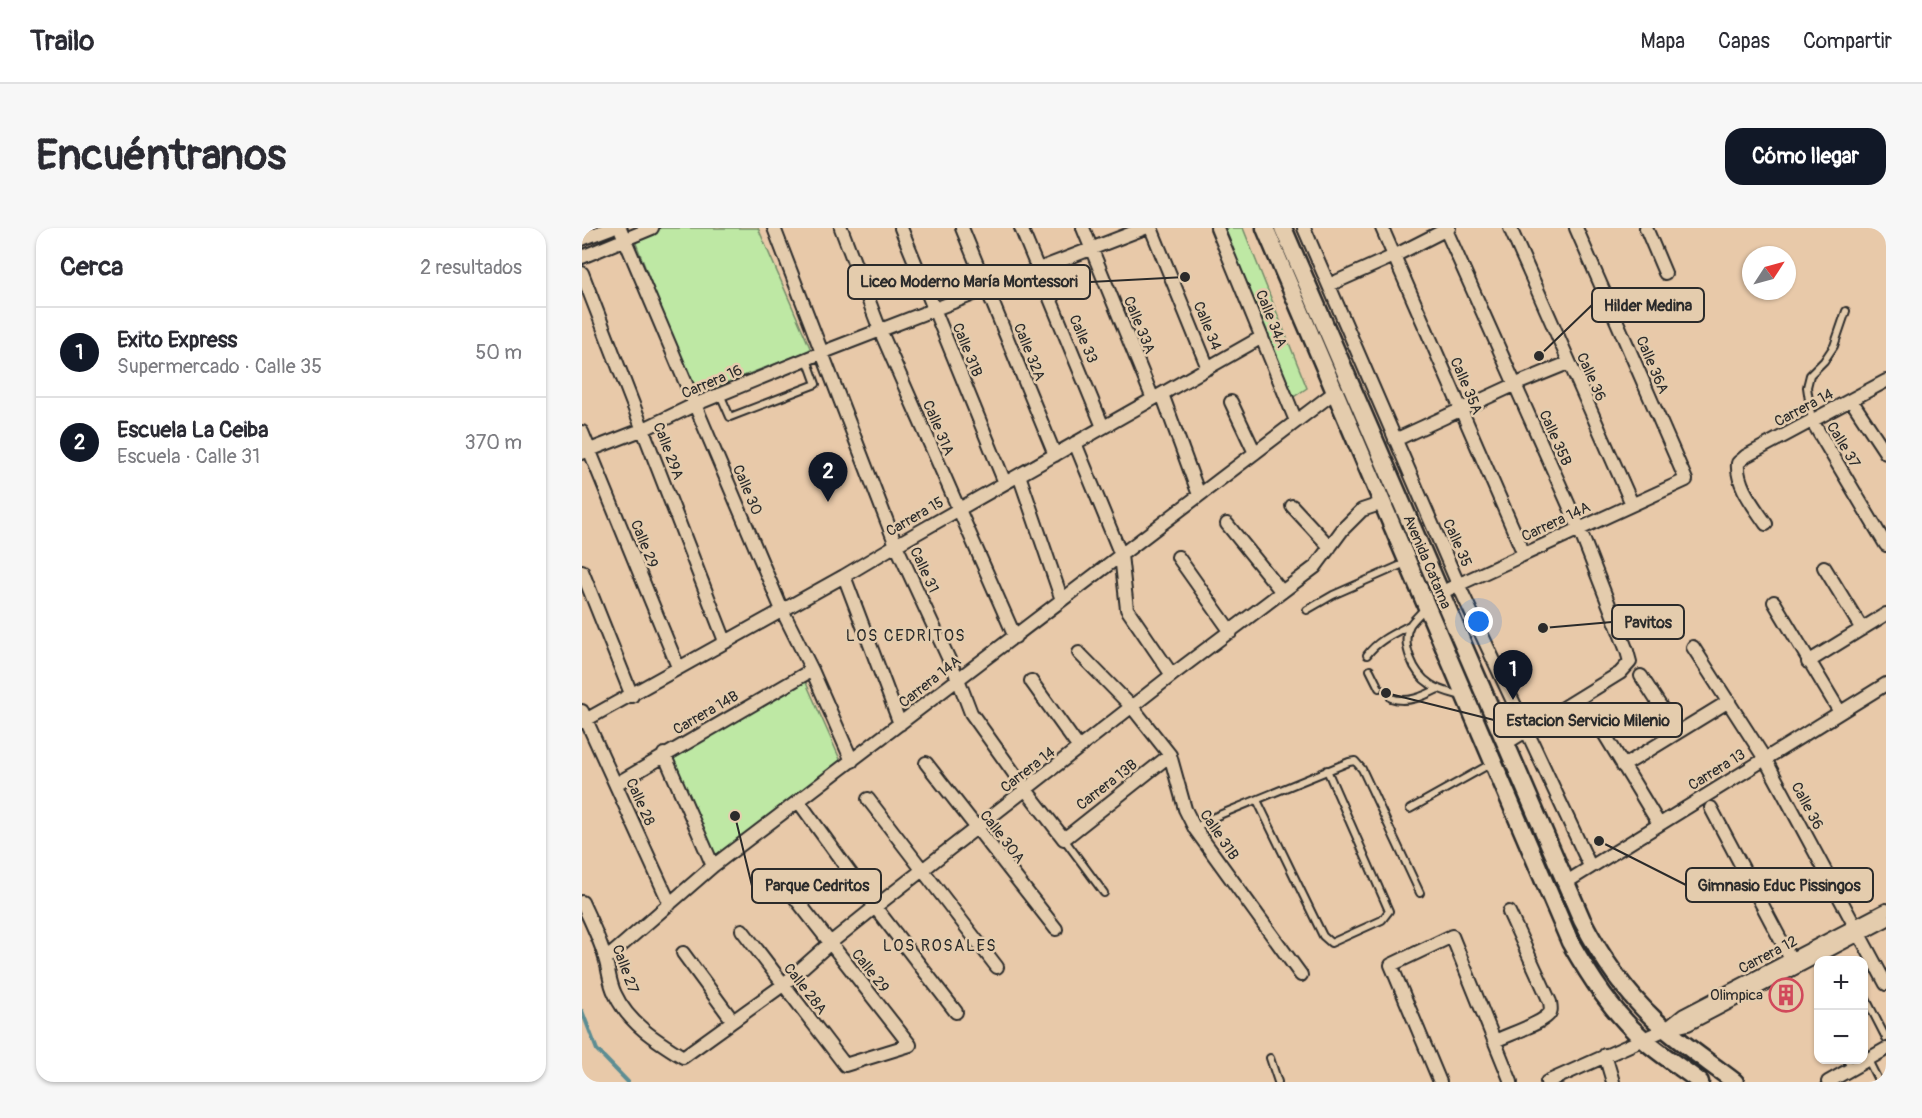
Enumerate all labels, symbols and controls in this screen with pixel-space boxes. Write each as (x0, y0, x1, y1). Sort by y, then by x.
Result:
text: Trailo (30, 24, 94, 59)
text: Mapa (1641, 28, 1685, 55)
text: Capas (1718, 28, 1770, 55)
text: Compartir (1803, 28, 1892, 55)
button: Cómo llegar (1725, 128, 1886, 185)
text: Encuéntranos (36, 130, 286, 182)
north arrow (1742, 246, 1796, 300)
text: Cerca (60, 251, 123, 283)
text: 2 resultados (420, 255, 522, 280)
callout: Liceo Moderno María Montessori (848, 265, 1090, 299)
text: Liceo Moderno María Montessori (860, 272, 1078, 292)
street label: Calle 34A (1251, 287, 1291, 351)
callout: Hilder Medina (1592, 288, 1704, 322)
street label: Calle 33A (1119, 293, 1159, 357)
text: Hilder Medina (1604, 296, 1693, 316)
street label: Calle 34 (1189, 299, 1225, 354)
street label: Calle 33 (1064, 312, 1102, 366)
street label: Calle 31B (948, 320, 986, 380)
street label: Calle 32A (1009, 320, 1049, 384)
text: Exito Express (117, 326, 237, 354)
street label: Calle 36A (1631, 333, 1673, 397)
text: 1 (76, 340, 83, 365)
text: 50 m (475, 340, 522, 365)
street label: Calle 36 (1572, 350, 1610, 404)
text: Supermercado · Calle 35 (117, 354, 322, 379)
street label: Calle 35A (1445, 355, 1487, 418)
street label: Carrera 16 (679, 361, 745, 403)
street label: Carrera 14 (1771, 384, 1837, 431)
street label: Calle 31A (918, 398, 958, 459)
street label: Calle 35B (1534, 407, 1576, 469)
text: Escuela La Ceiba (117, 416, 268, 444)
street label: Calle 37 (1822, 419, 1864, 472)
street label: Calle 29A (648, 420, 688, 483)
text: 2 (74, 430, 85, 455)
text: 370 m (465, 430, 522, 455)
text: Escuela · Calle 31 (117, 444, 260, 469)
pin: 2 (808, 452, 848, 502)
street label: Calle 30 (728, 462, 766, 518)
street label: Carrera 15 (883, 493, 947, 541)
street label: Carrera 14A (1518, 498, 1594, 546)
street label: Avenida Catama (1399, 512, 1455, 612)
street label: Calle 35 (1438, 516, 1476, 570)
street label: Calle 29 (626, 517, 662, 571)
street label: Calle 31 (905, 544, 943, 596)
callout: Pavitos (1612, 605, 1684, 639)
your location (1464, 607, 1493, 636)
text: Pavitos (1624, 613, 1673, 633)
district label: LOS CEDRITOS (846, 626, 966, 646)
pin: 1 (1494, 650, 1532, 700)
street label: Carrera 14A (895, 652, 965, 712)
street label: Carrera 14B (670, 687, 742, 739)
callout: Estacion Servicio Milenio (1494, 703, 1682, 737)
text: Estacion Servicio Milenio (1506, 711, 1670, 731)
street label: Carrera 14 (997, 743, 1059, 797)
street label: Carrera 13 (1685, 745, 1749, 795)
street label: Carrera 13B (1073, 755, 1141, 815)
street label: Calle 28 (621, 775, 659, 829)
street label: Calle 36 (1787, 779, 1827, 833)
street label: Calle 31B (1195, 806, 1243, 864)
street label: Calle 30A (975, 807, 1029, 868)
callout: Gimnasio Educ Pissingos (1686, 868, 1873, 902)
callout: Parque Cedritos (752, 869, 881, 903)
text: Parque Cedritos (765, 876, 870, 896)
text: Gimnasio Educ Pissingos (1697, 876, 1861, 896)
street label: Carrera 12 (1735, 932, 1801, 978)
district label: LOS ROSALES (883, 936, 997, 956)
street label: Calle 27 (607, 942, 643, 996)
street label: Calle 29 (847, 945, 893, 997)
map controls (1814, 956, 1868, 1064)
button: + (1814, 956, 1868, 1010)
street label: Calle 28A (779, 960, 831, 1019)
building icon: Olimpica (1768, 977, 1804, 1013)
place label: Olimpica (1710, 986, 1763, 1005)
button: − (1814, 1010, 1868, 1064)

